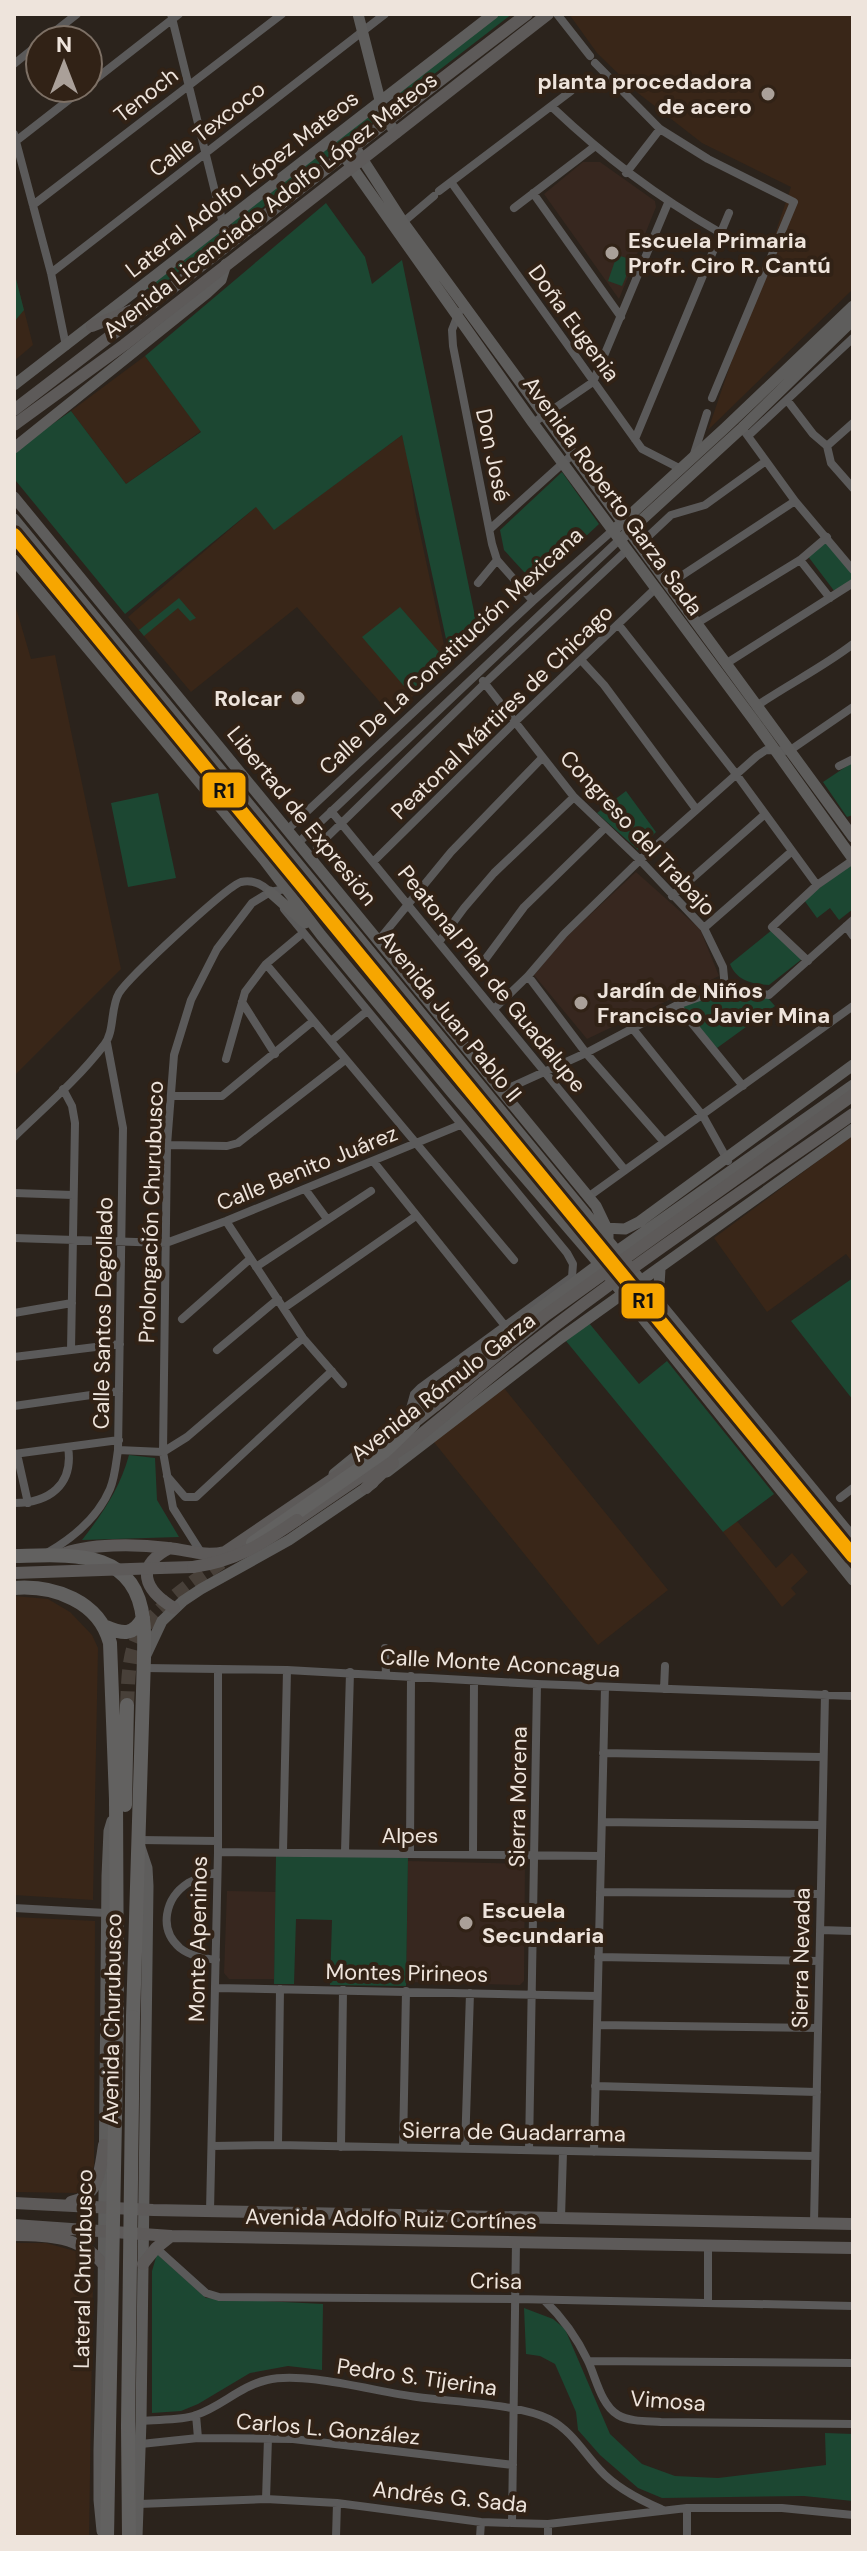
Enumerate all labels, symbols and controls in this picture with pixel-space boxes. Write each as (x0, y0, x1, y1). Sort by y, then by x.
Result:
north arrow (24, 24, 104, 104)
text: N (56, 30, 72, 59)
street label: Tenoch (108, 61, 184, 129)
street label: Avenida Licenciado Adolfo López Mateos (97, 65, 443, 345)
place label: planta procedadora de acero (537, 67, 752, 121)
street label: Calle Texcoco (143, 74, 271, 184)
street label: Lateral Adolfo López Mateos (120, 84, 364, 284)
marker: planta procedadora de acero (759, 85, 777, 103)
place label: Escuela Primaria Profr. Ciro R. Cantú (628, 226, 831, 280)
marker: Escuela Primaria Profr. Ciro R. Cantú (603, 244, 621, 262)
street label: Doña Eugenia (522, 259, 626, 387)
street label: Avenida Roberto Garza Sada (516, 371, 710, 621)
street label: Don José (469, 406, 517, 504)
street label: Calle De La Constitución Mexicana (313, 521, 589, 781)
street label: Peatonal Mártires de Chicago (385, 598, 619, 826)
place label: Rolcar (214, 684, 282, 713)
marker: Rolcar (289, 689, 307, 707)
street label: Libertad de Expresión (221, 720, 383, 912)
street label: Congreso del Trabajo (554, 744, 722, 922)
line badge: R1 (201, 771, 247, 809)
text: R1 (213, 776, 235, 805)
street label: Peatonal Plan de Guadalupe (391, 860, 593, 1098)
street label: Avenida Juan Pablo II (372, 924, 528, 1108)
place label: Jardín de Niños Francisco Javier Mina (597, 976, 830, 1030)
marker: Jardín de Niños Francisco Javier Mina (572, 994, 590, 1012)
street label: Prolongación Churubusco (132, 1080, 170, 1344)
street label: Calle Benito Juárez (212, 1118, 402, 1218)
street label: Calle Santos Degollado (86, 1196, 120, 1430)
line badge: R1 (620, 1282, 666, 1320)
text: R1 (632, 1286, 654, 1315)
street label: Avenida Rómulo Garza (345, 1306, 541, 1468)
street label: Calle Monte Aconcagua (379, 1642, 621, 1684)
street label: Sierra Morena (502, 1726, 534, 1868)
street label: Alpes (382, 1821, 438, 1850)
street label: Monte Apeninos (182, 1856, 214, 2022)
street label: Sierra Nevada (785, 1887, 817, 2029)
place label: Escuela Secundaria (482, 1896, 604, 1950)
street label: Avenida Churubusco (96, 1913, 128, 2125)
marker: Escuela Secundaria (457, 1914, 475, 1932)
street label: Montes Pirineos (325, 1957, 489, 1989)
street label: Sierra de Guadarrama (402, 2116, 626, 2148)
street label: Lateral Churubusco (67, 2169, 99, 2369)
street label: Avenida Adolfo Ruiz Cortínes (245, 2202, 537, 2236)
street label: Crisa (470, 2266, 522, 2296)
street label: Pedro S. Tijerina (335, 2351, 499, 2403)
street label: Vimosa (629, 2384, 707, 2418)
street label: Carlos L. González (235, 2407, 421, 2451)
street label: Andrés G. Sada (371, 2474, 529, 2520)

